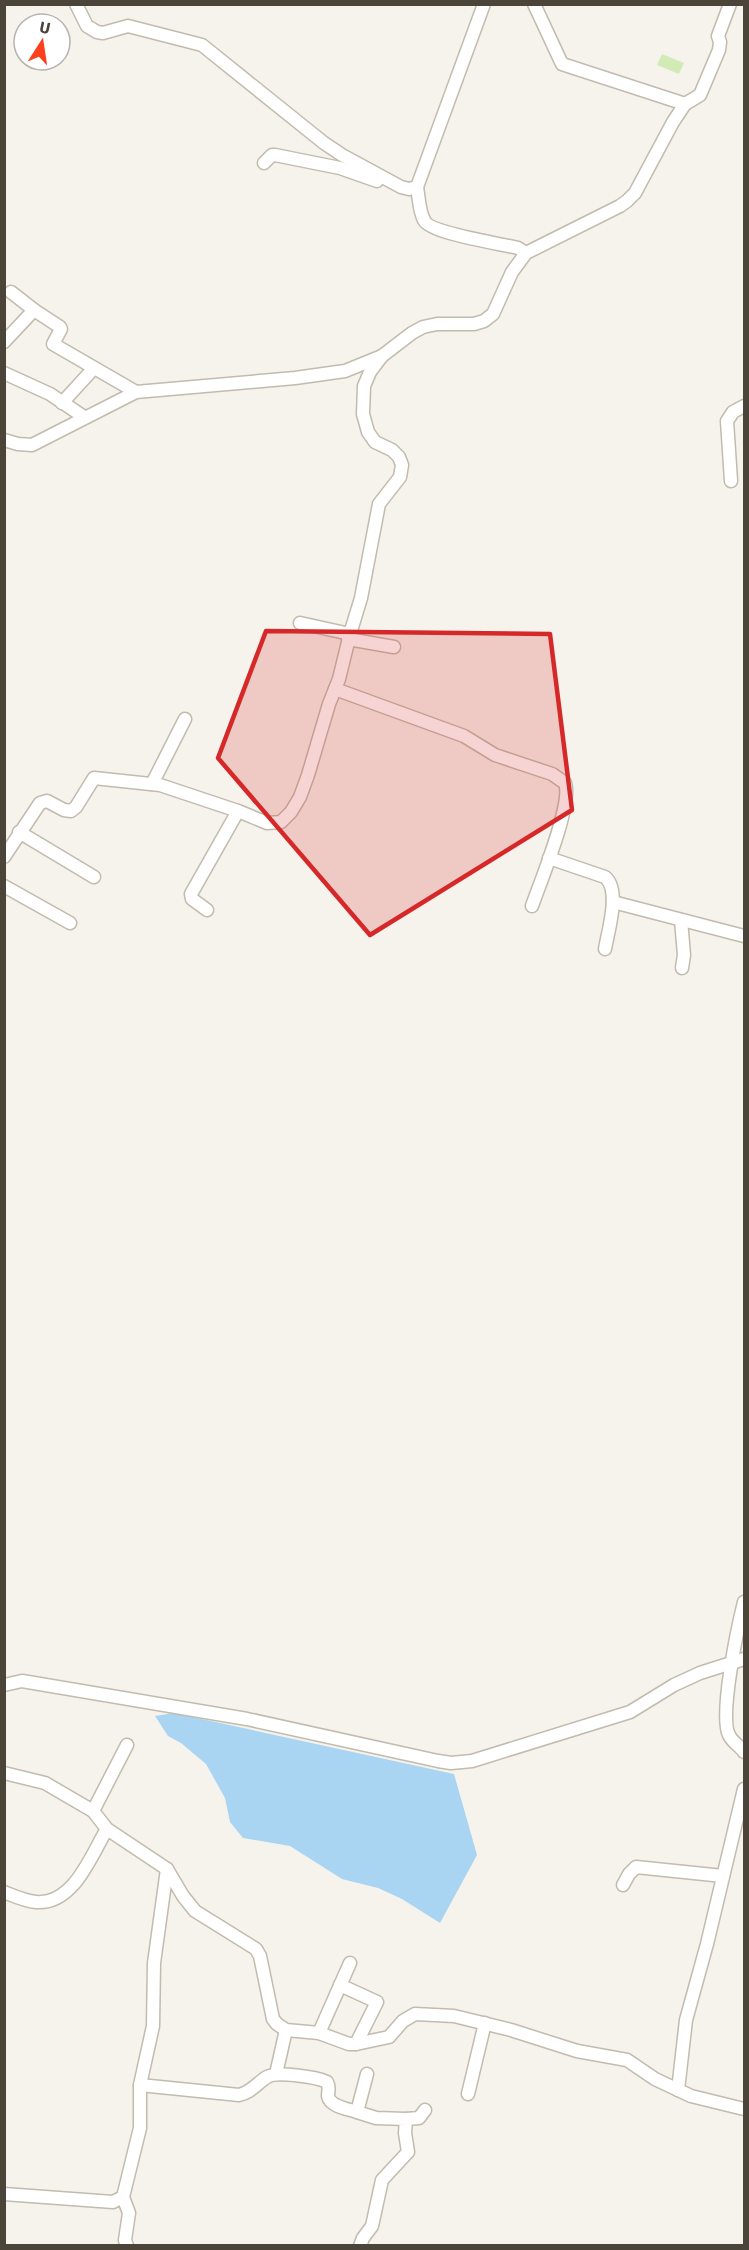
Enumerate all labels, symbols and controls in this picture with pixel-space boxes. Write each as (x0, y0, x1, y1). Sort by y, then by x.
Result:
north arrow (12, 12, 72, 72)
text: U (38, 17, 52, 39)

